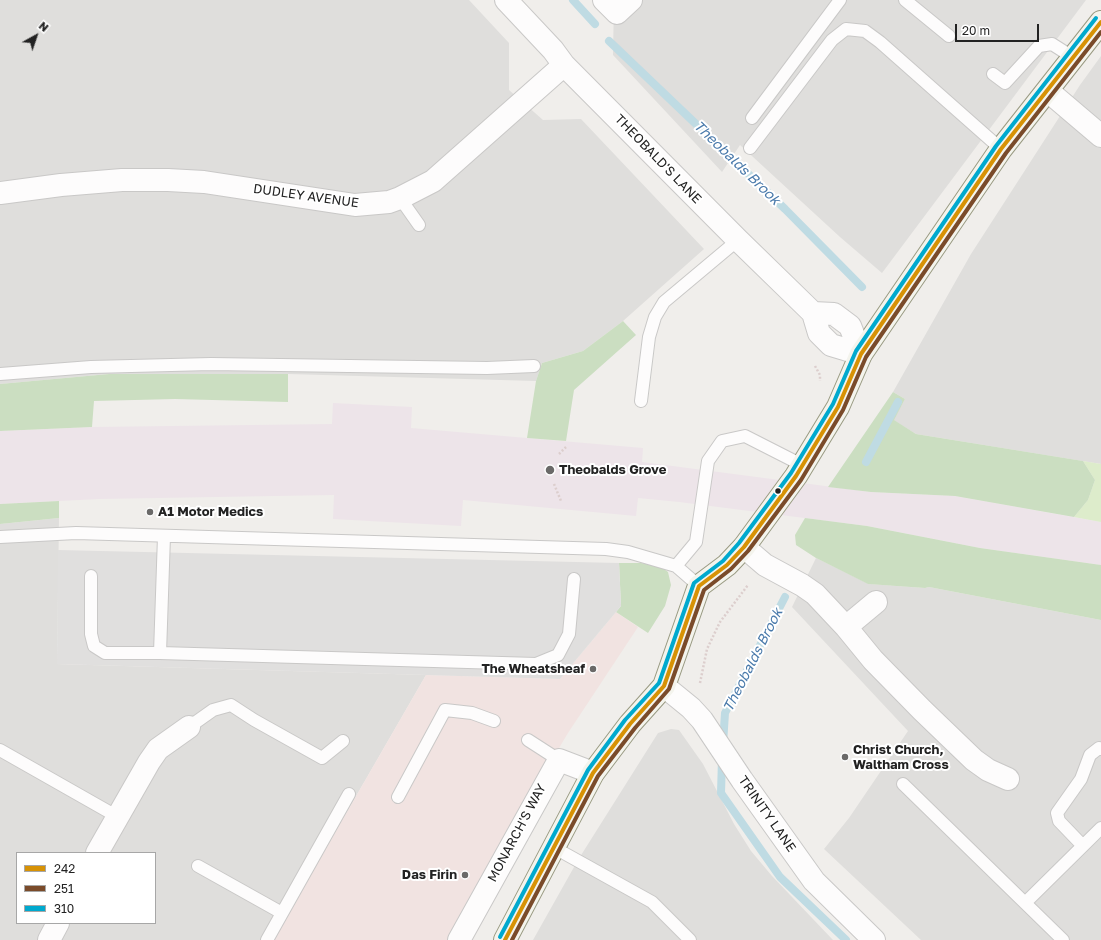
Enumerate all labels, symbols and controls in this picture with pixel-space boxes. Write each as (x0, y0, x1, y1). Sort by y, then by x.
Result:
north arrow (16, 16, 56, 56)
scale bar (957, 16, 1041, 42)
text: N (37, 19, 51, 34)
text: 20 m (962, 23, 990, 38)
street label: THEOBALD'S LANE (611, 111, 705, 207)
water label: Theobalds Brook (690, 117, 784, 209)
street label: DUDLEY AVENUE (252, 181, 360, 211)
place label: Theobalds Grove (559, 462, 666, 478)
marker: Theobalds Grove (544, 464, 556, 476)
unlabelled marker (773, 486, 783, 496)
place label: A1 Motor Medics (158, 504, 263, 520)
marker: A1 Motor Medics (145, 507, 155, 517)
water label: Theobalds Brook (720, 606, 786, 714)
place label: The Wheatsheaf (481, 661, 585, 677)
marker: The Wheatsheaf (588, 664, 598, 674)
place label: Christ Church, Waltham Cross (853, 742, 949, 773)
marker: Christ Church, Waltham Cross (840, 752, 850, 762)
street label: TRINITY LANE (735, 773, 799, 855)
street label: MONARCH'S WAY (485, 781, 549, 885)
legend (16, 852, 156, 924)
text: 242 (54, 861, 75, 876)
place label: Das Firin (402, 867, 457, 883)
marker: Das Firin (460, 870, 470, 880)
text: 251 (54, 881, 74, 896)
text: 310 (54, 901, 74, 916)

